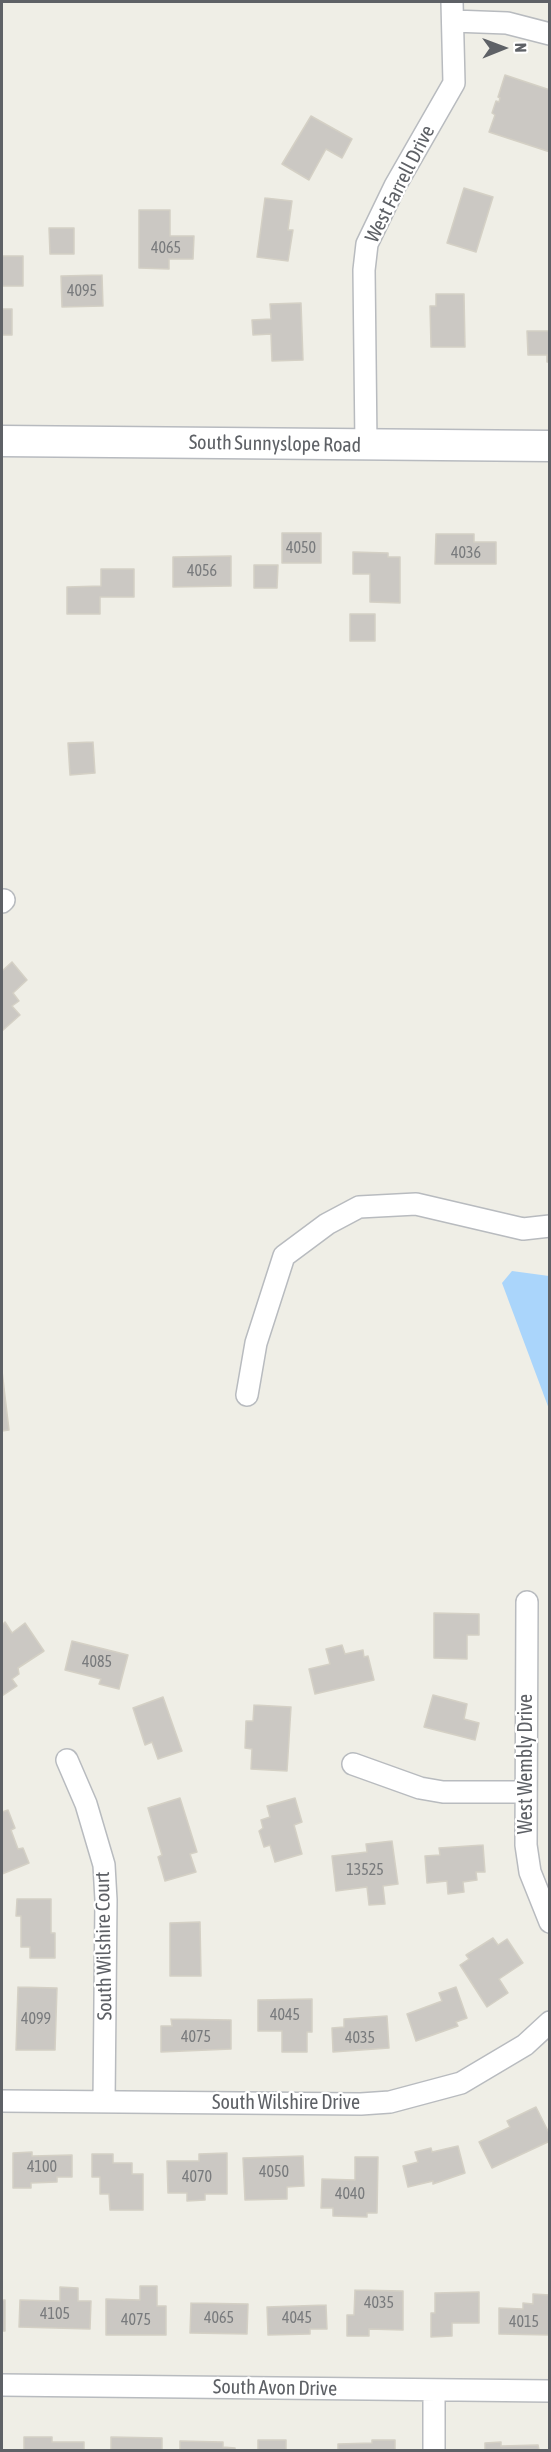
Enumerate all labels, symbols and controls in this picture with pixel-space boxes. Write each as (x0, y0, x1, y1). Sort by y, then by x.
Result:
north arrow (473, 18, 533, 78)
text: N (512, 43, 530, 53)
street label: West Farrell Drive (360, 121, 440, 247)
house number: 4065 (151, 238, 181, 258)
house number: 4095 (67, 281, 97, 301)
street label: South Sunnyslope Road (189, 430, 361, 458)
house number: 4050 (286, 538, 316, 558)
house number: 4036 (451, 543, 481, 563)
house number: 4056 (187, 561, 217, 581)
house number: 4085 (82, 1652, 112, 1672)
street label: West Wembly Drive (514, 1694, 538, 1834)
house number: 13525 (346, 1860, 384, 1880)
street label: South Wilshire Court (91, 1871, 117, 2021)
house number: 4045 (270, 2005, 300, 2025)
house number: 4099 (21, 2009, 51, 2029)
house number: 4075 (181, 2027, 211, 2047)
house number: 4035 (345, 2028, 375, 2048)
street label: South Wilshire Drive (212, 2091, 360, 2115)
house number: 4100 (27, 2157, 57, 2177)
house number: 4050 (259, 2162, 289, 2182)
house number: 4070 (182, 2167, 212, 2187)
house number: 4040 (335, 2184, 365, 2204)
house number: 4035 (364, 2293, 394, 2313)
house number: 4105 (40, 2304, 70, 2324)
house number: 4065 (204, 2308, 234, 2328)
house number: 4045 (282, 2308, 312, 2328)
house number: 4075 (121, 2310, 151, 2330)
house number: 4015 (509, 2312, 539, 2332)
street label: South Avon Drive (213, 2375, 337, 2401)

